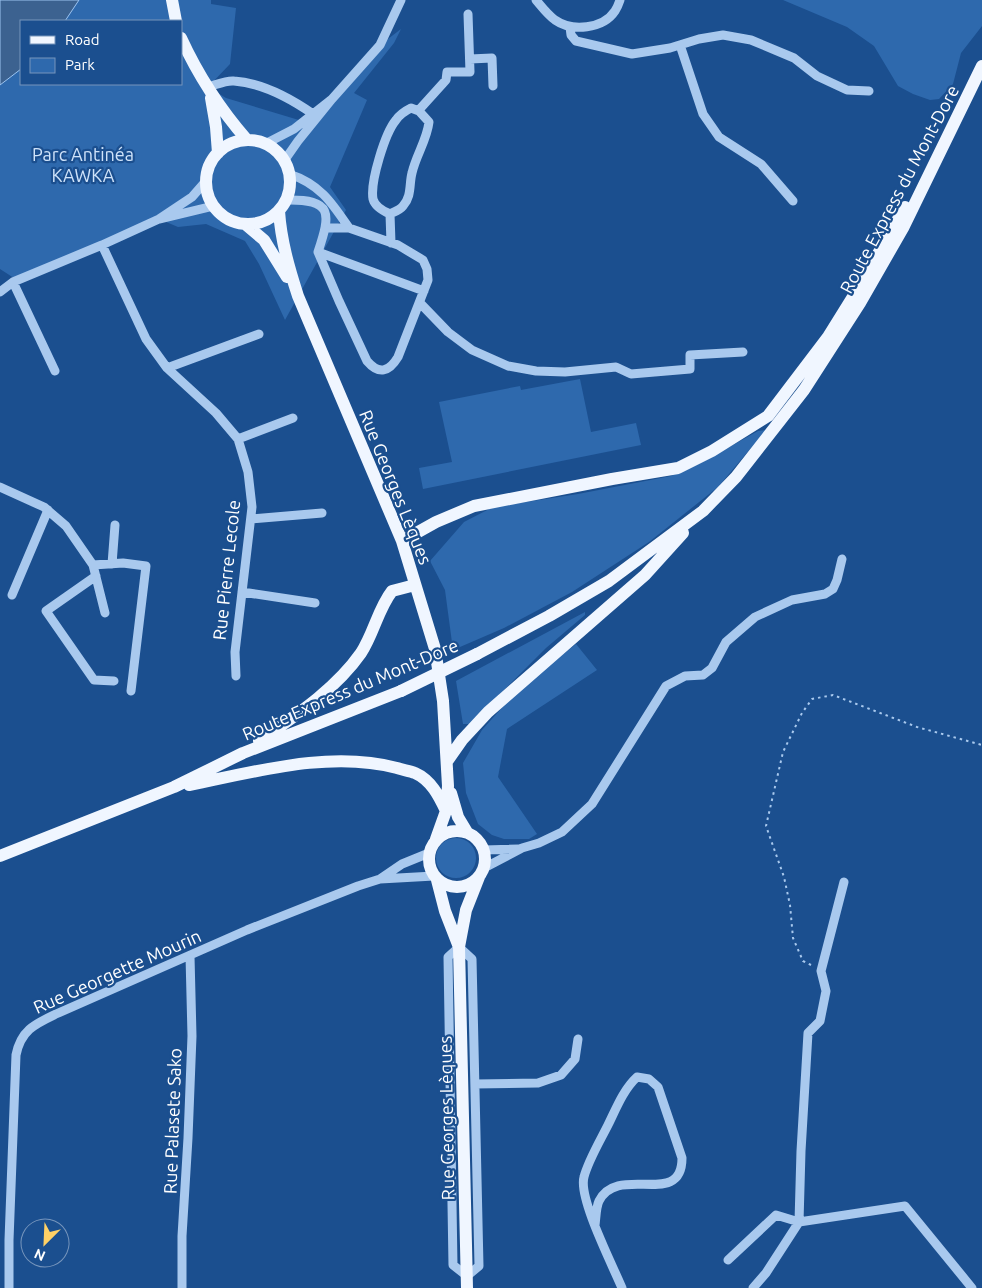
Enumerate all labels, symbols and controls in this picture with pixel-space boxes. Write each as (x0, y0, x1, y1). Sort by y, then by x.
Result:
legend (20, 20, 182, 85)
text: Road (65, 31, 100, 48)
text: Park (65, 56, 95, 73)
street label: Route Express du Mont-Dore (836, 82, 962, 296)
park label: Parc Antinéa KAWKA (32, 144, 134, 185)
street label: Rue Georges Lèques (356, 407, 436, 567)
street label: Rue Pierre Lecole (209, 499, 243, 641)
street label: Route Express du Mont-Dore (239, 634, 461, 744)
street label: Rue Georgette Mourin (30, 925, 204, 1017)
street label: Rue Georges Lèques (435, 1035, 457, 1200)
street label: Rue Palasete Sako (159, 1048, 185, 1194)
north arrow (20, 1218, 70, 1268)
text: N (32, 1245, 48, 1264)

